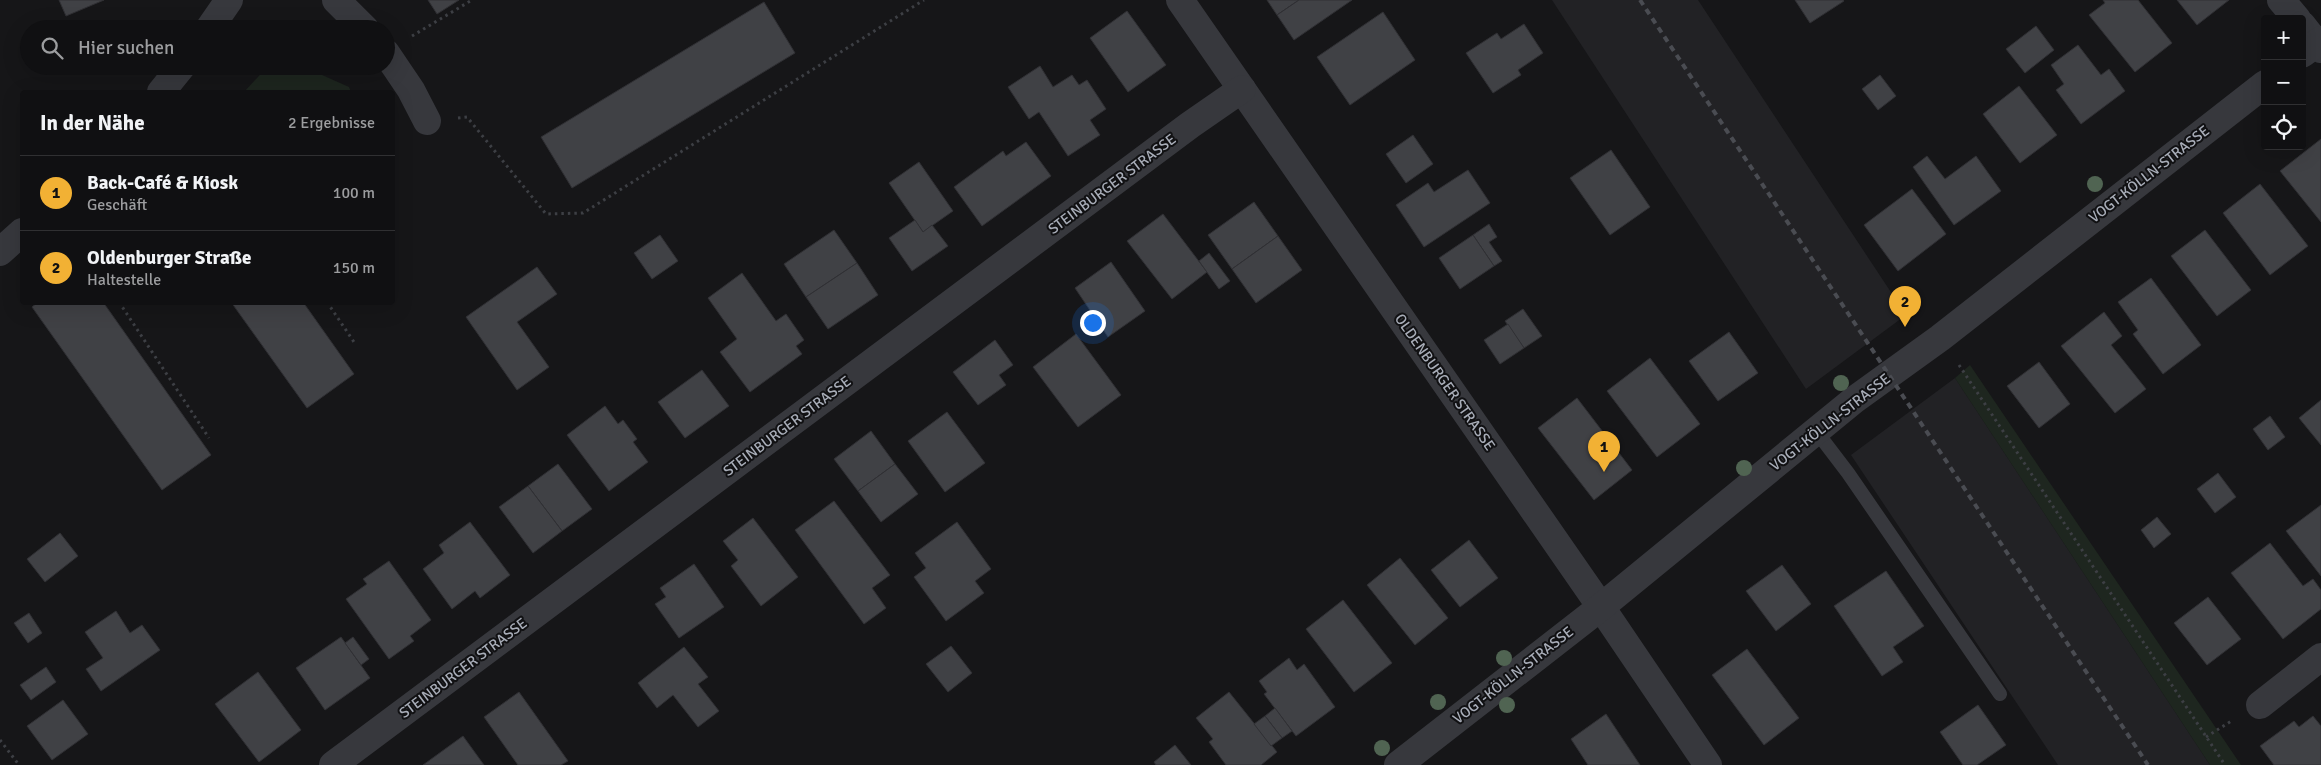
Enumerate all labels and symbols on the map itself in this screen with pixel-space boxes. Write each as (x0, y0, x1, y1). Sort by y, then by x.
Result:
street label: VOGT-KÖLLN-STRASSE (2085, 121, 2213, 227)
street label: STEINBURGER STRASSE (1045, 130, 1179, 238)
pin: 2 (1889, 286, 1921, 327)
your location (1080, 310, 1106, 336)
street label: OLDENBURGER STRASSE (1391, 310, 1499, 454)
street label: VOGT-KÖLLN-STRASSE (1766, 369, 1894, 475)
street label: STEINBURGER STRASSE (720, 372, 854, 480)
pin: 1 (1588, 431, 1620, 472)
street label: STEINBURGER STRASSE (396, 614, 530, 722)
street label: VOGT-KÖLLN-STRASSE (1449, 622, 1577, 728)

